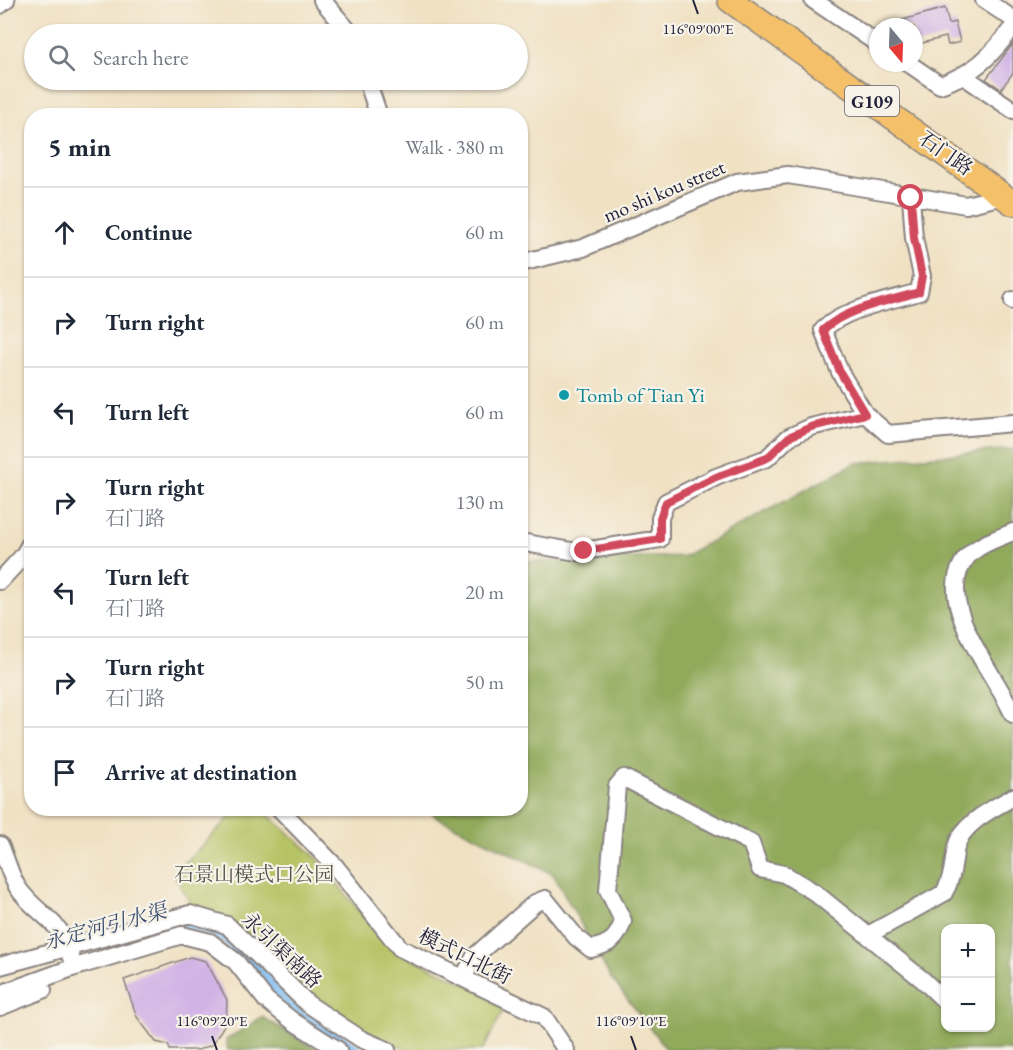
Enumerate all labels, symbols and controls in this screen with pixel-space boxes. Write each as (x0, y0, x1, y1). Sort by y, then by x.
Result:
north arrow (869, 18, 923, 72)
text: 116°09'00"E (662, 19, 734, 38)
search box (24, 24, 528, 90)
icon: search (45, 41, 78, 74)
text: Search here (93, 43, 188, 72)
road number: G109 (845, 86, 899, 116)
street label: 石门路 (914, 125, 978, 181)
text: 5 min (48, 130, 111, 164)
text: Walk · 380 m (405, 134, 504, 160)
street label: mo shi kou street (599, 153, 730, 228)
route start (897, 184, 923, 210)
icon: ahead (48, 216, 81, 249)
text: Continue (105, 218, 192, 247)
text: 60 m (465, 219, 504, 245)
icon: right (48, 306, 81, 339)
text: Turn right (105, 308, 204, 337)
text: 60 m (465, 309, 504, 335)
place label: Tomb of Tian Yi (576, 382, 705, 408)
marker: Tomb of Tian Yi (557, 388, 571, 402)
icon: left (48, 396, 81, 429)
text: Turn left (105, 398, 189, 427)
text: 60 m (465, 399, 504, 425)
text: Turn right (105, 473, 204, 502)
icon: right (48, 486, 81, 519)
text: 130 m (456, 489, 504, 515)
text: 石门路 (105, 505, 165, 531)
route end (570, 537, 596, 563)
text: Turn left (105, 563, 189, 592)
icon: left (48, 576, 81, 609)
text: 20 m (465, 579, 504, 605)
text: 石门路 (105, 595, 165, 621)
text: Turn right (105, 653, 204, 682)
icon: right (48, 666, 81, 699)
text: 50 m (465, 669, 504, 695)
text: 石门路 (105, 685, 165, 711)
icon: arrive (48, 756, 81, 789)
text: Arrive at destination (105, 758, 297, 787)
park label: 石景山模式口公园 (174, 861, 334, 887)
water label: 永定河引水渠 (41, 896, 172, 955)
street label: 永引渠南路 (237, 906, 327, 994)
street label: 模式口北街 (414, 922, 516, 990)
map controls (941, 924, 995, 1032)
button: + (941, 924, 995, 978)
button: − (941, 978, 995, 1032)
text: 116°09'20"E (176, 1011, 248, 1030)
text: 116°09'10"E (595, 1011, 667, 1030)

